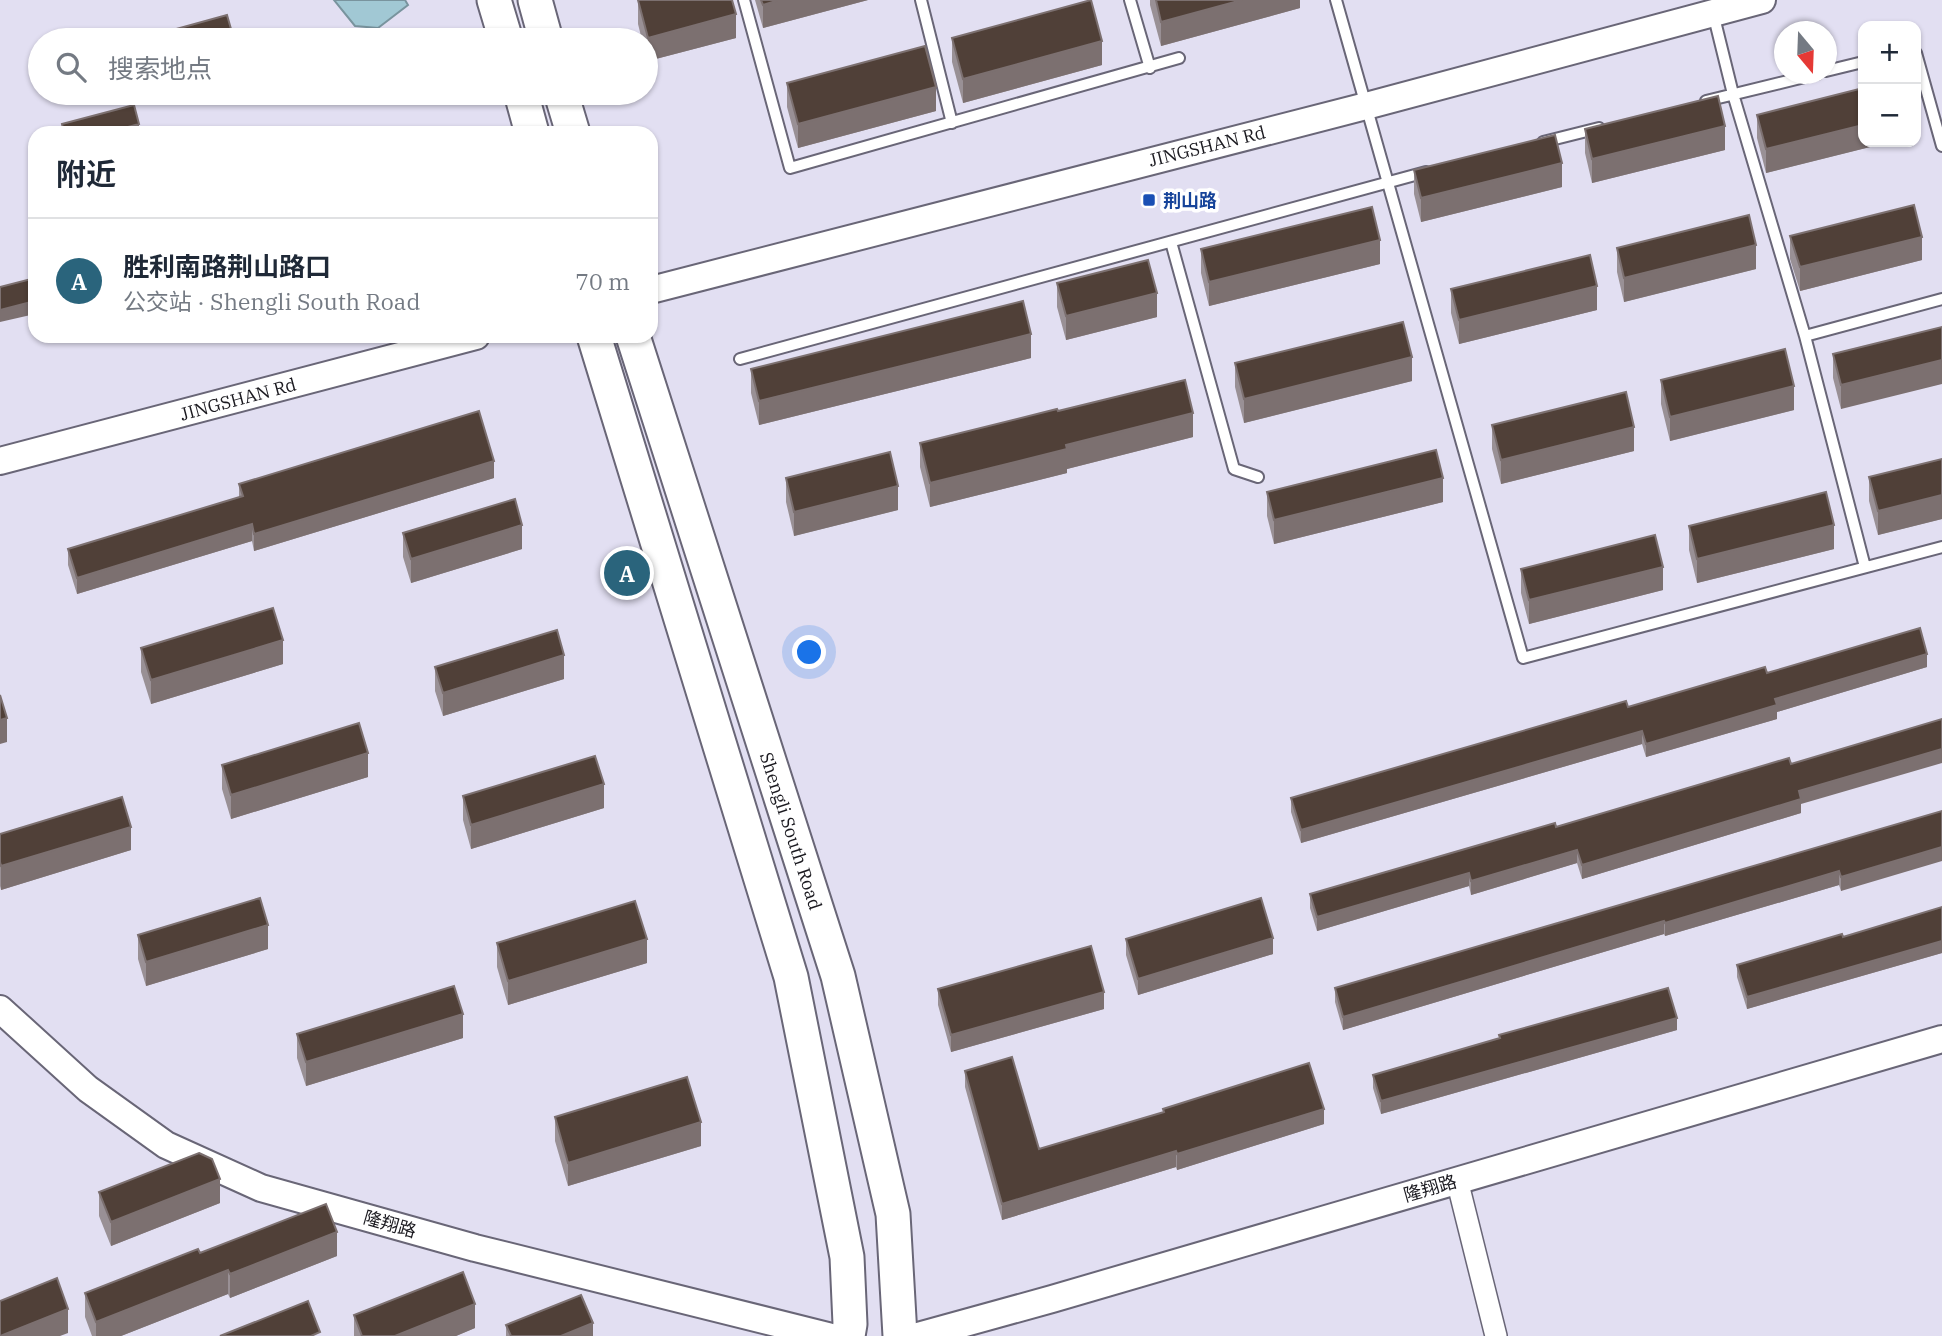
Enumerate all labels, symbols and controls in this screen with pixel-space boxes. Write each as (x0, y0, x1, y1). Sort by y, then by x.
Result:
north arrow (1774, 21, 1837, 84)
map controls (1858, 21, 1921, 147)
button: + (1858, 21, 1921, 84)
search box (28, 28, 658, 105)
icon: search (52, 48, 90, 86)
text: 搜索地点 (108, 51, 212, 85)
button: − (1858, 84, 1921, 147)
street label: JINGSHAN Rd (1146, 120, 1268, 172)
text: 附近 (56, 154, 116, 193)
place label: 荆山路 (1163, 189, 1217, 212)
marker: 荆山路 (1141, 192, 1157, 208)
text: 胜利南路荆山路口 (123, 249, 331, 283)
text: A (71, 266, 87, 296)
text: 70 m (575, 266, 630, 296)
text: 公交站 · Shengli South Road (123, 286, 420, 316)
street label: JINGSHAN Rd (177, 372, 299, 426)
pin: A (604, 547, 650, 599)
your location (792, 635, 826, 669)
street label: Shengli South Road (755, 749, 827, 913)
street label: 隆翔路 (1401, 1170, 1459, 1206)
street label: 隆翔路 (361, 1206, 419, 1242)

